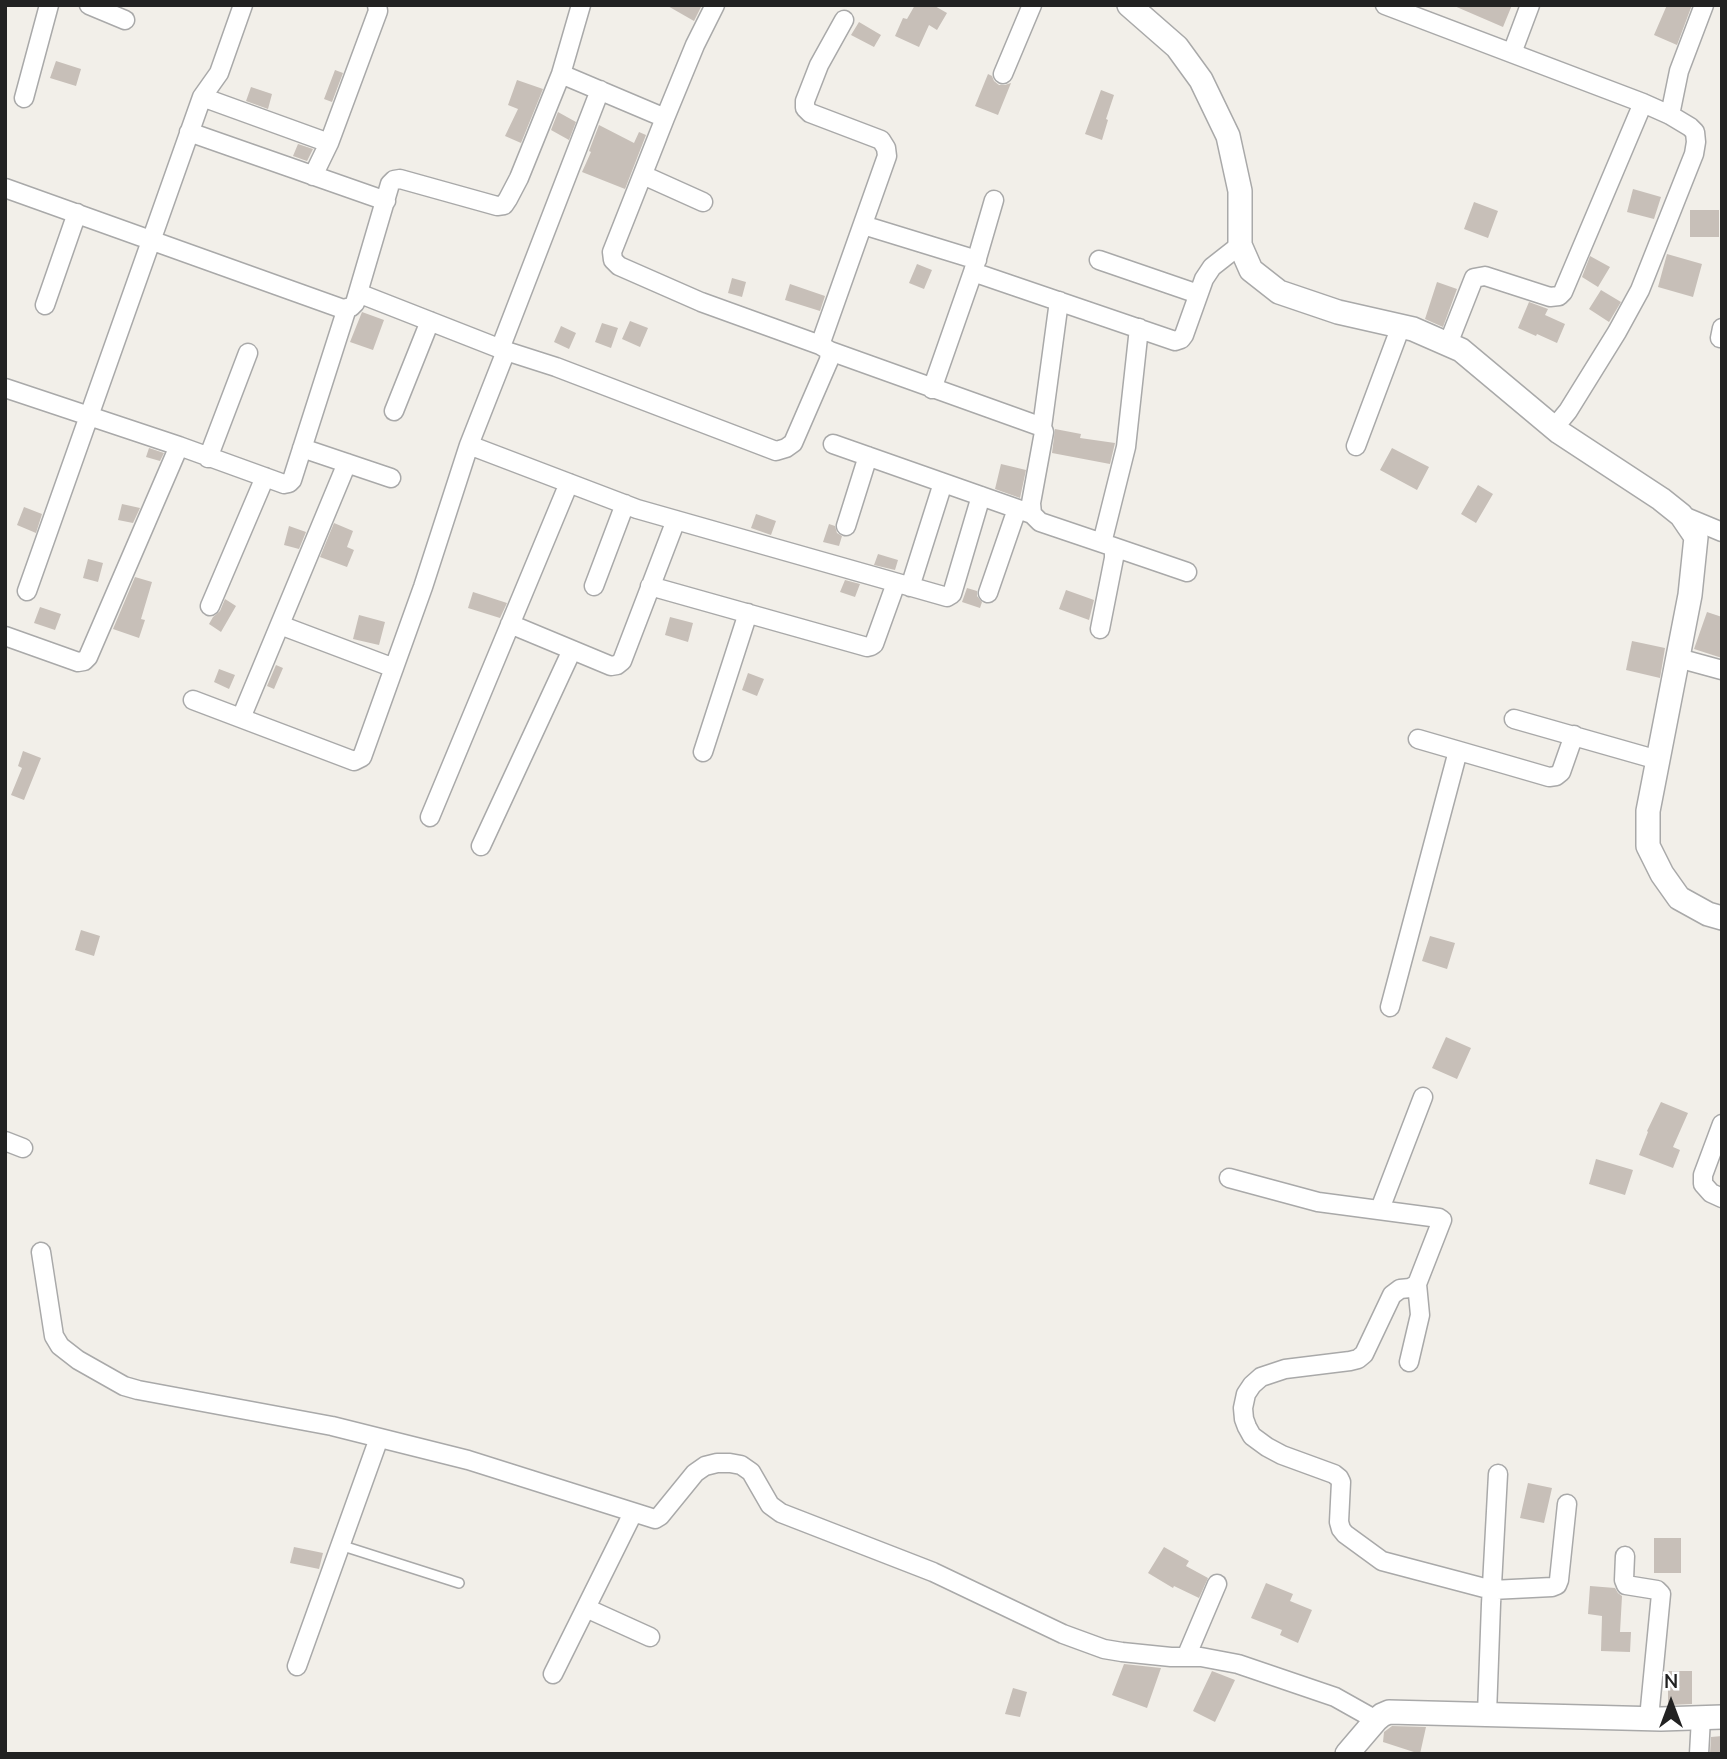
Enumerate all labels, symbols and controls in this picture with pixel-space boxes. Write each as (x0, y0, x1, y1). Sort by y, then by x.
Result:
north arrow (1636, 1668, 1706, 1738)
text: N (1664, 1669, 1678, 1695)

